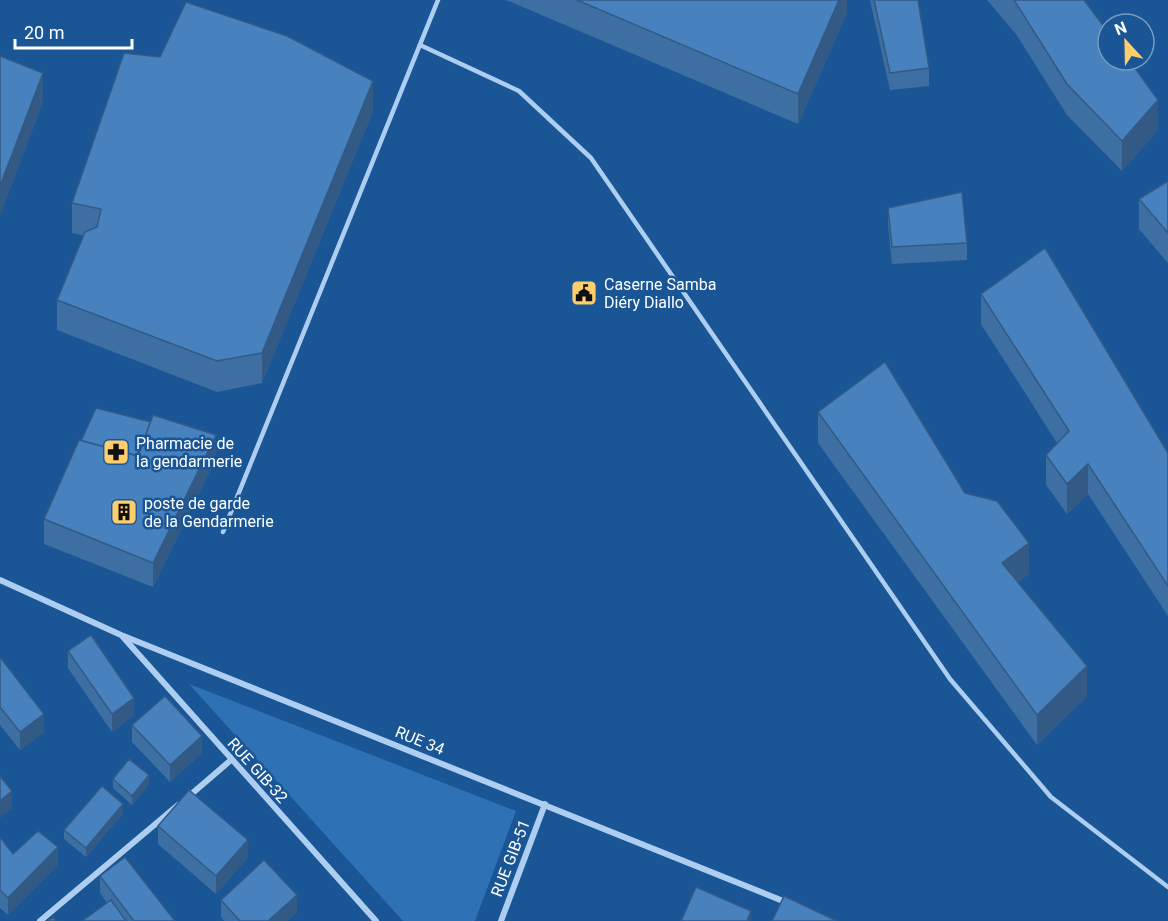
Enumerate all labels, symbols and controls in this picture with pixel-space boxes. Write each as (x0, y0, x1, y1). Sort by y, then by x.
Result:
scale bar (15, 12, 132, 50)
north arrow (1096, 12, 1156, 72)
text: N (1112, 18, 1129, 39)
text: 20 m (24, 22, 64, 43)
place label: Caserne Samba Diéry Diallo (604, 275, 717, 312)
public building icon: Caserne Samba Diéry Diallo (569, 278, 599, 308)
place label: Pharmacie de la gendarmerie (136, 434, 242, 471)
pharmacy icon: Pharmacie de la gendarmerie (101, 437, 131, 467)
place label: poste de garde de la Gendarmerie (144, 494, 274, 531)
building icon: poste de garde de la Gendarmerie (109, 497, 139, 527)
street label: RUE 34 (392, 722, 447, 759)
street label: RUE GIB-32 (223, 734, 292, 807)
street label: RUE GIB-51 (487, 817, 534, 899)

